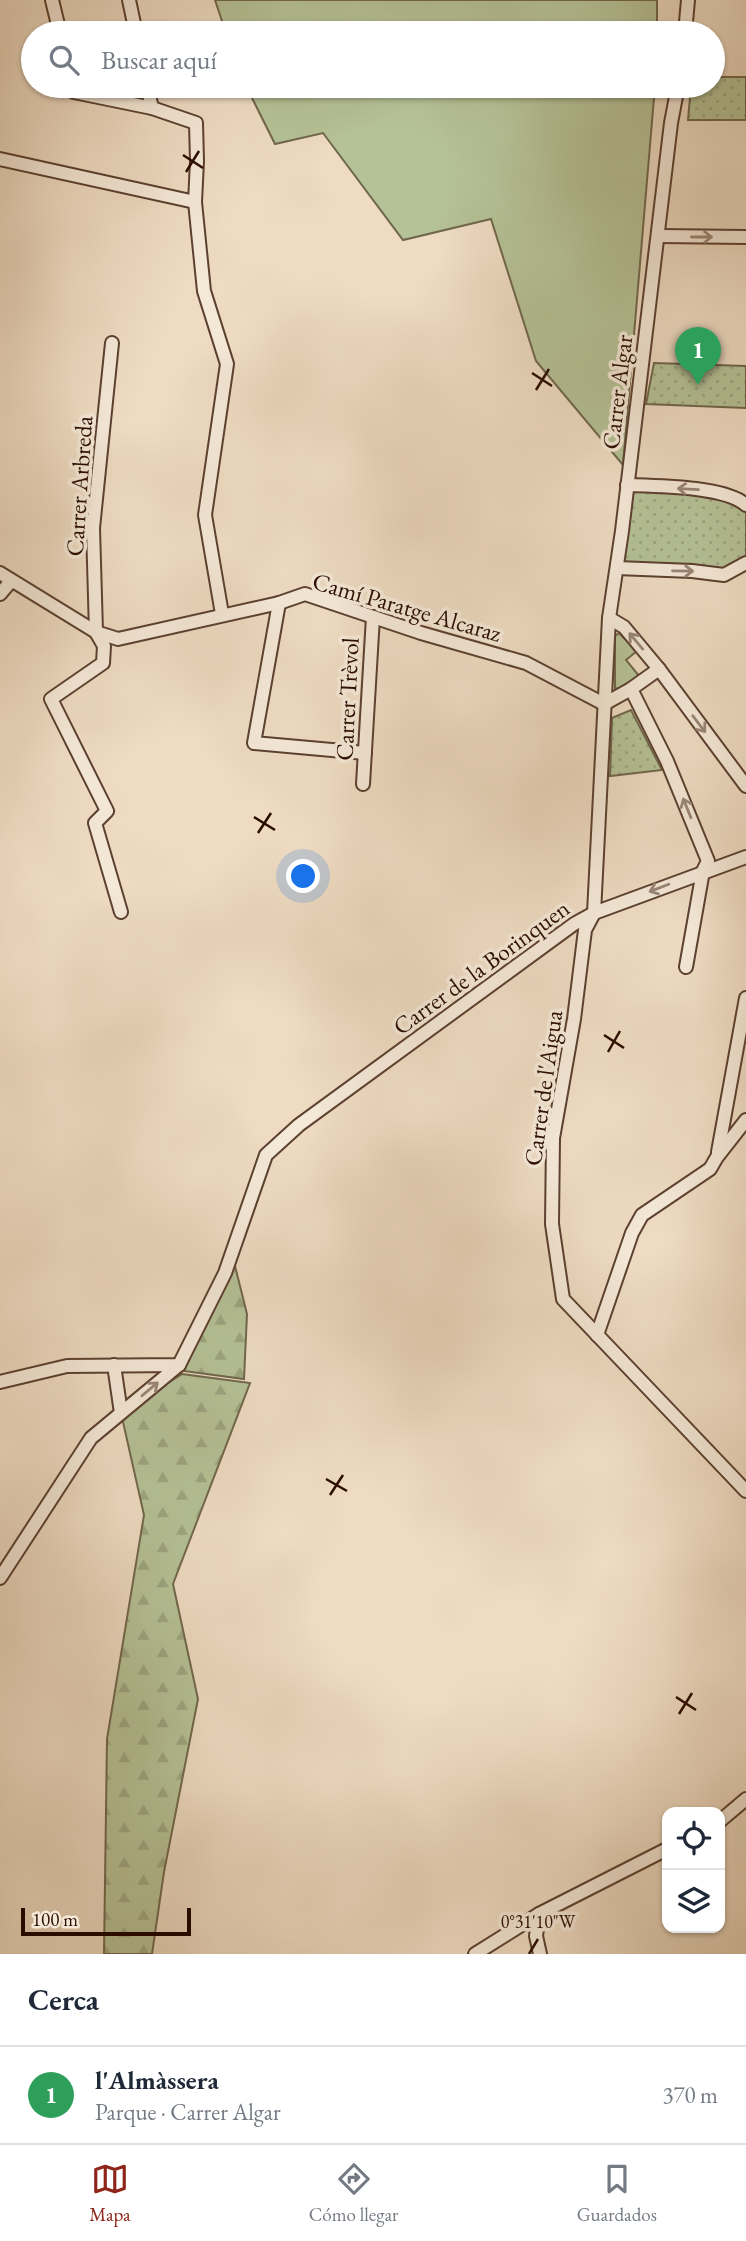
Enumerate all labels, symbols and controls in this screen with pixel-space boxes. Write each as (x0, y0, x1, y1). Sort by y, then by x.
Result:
search box (21, 21, 725, 98)
icon: search (45, 41, 83, 79)
text: Buscar aquí (101, 43, 217, 77)
one-way arrow (691, 230, 714, 244)
pin: 1 (675, 327, 721, 385)
street label: Carrer Algar (595, 333, 639, 451)
street label: Carrer Arbreda (59, 414, 99, 557)
one-way arrow (677, 482, 700, 495)
one-way arrow (671, 564, 694, 578)
street label: Camí Paratge Alcaraz (309, 565, 505, 649)
one-way arrow (628, 633, 644, 651)
street label: Carrer Trèvol (328, 637, 366, 761)
one-way arrow (692, 714, 707, 732)
one-way arrow (679, 798, 692, 819)
your location (286, 859, 320, 893)
one-way arrow (648, 882, 670, 895)
street label: Carrer de la Borinquen (387, 892, 576, 1042)
street label: Carrer de l'Aigua (517, 1008, 569, 1168)
one-way arrow (140, 1381, 158, 1397)
map controls (662, 1807, 725, 1933)
button: locate (662, 1807, 725, 1870)
button: layers (662, 1870, 725, 1933)
scale bar (21, 1905, 191, 1937)
text: 100 m (32, 1907, 78, 1932)
text: 0°31'10"W (501, 1910, 576, 1933)
text: Cerca (28, 1980, 99, 2019)
text: l'Almàssera (95, 2063, 219, 2097)
text: 1 (45, 2080, 57, 2110)
text: 370 m (662, 2080, 718, 2110)
text: Parque · Carrer Algar (95, 2097, 281, 2127)
tab: Mapa (89, 2160, 131, 2227)
tab: Cómo llegar (309, 2160, 398, 2227)
tab: Guardados (577, 2160, 657, 2227)

